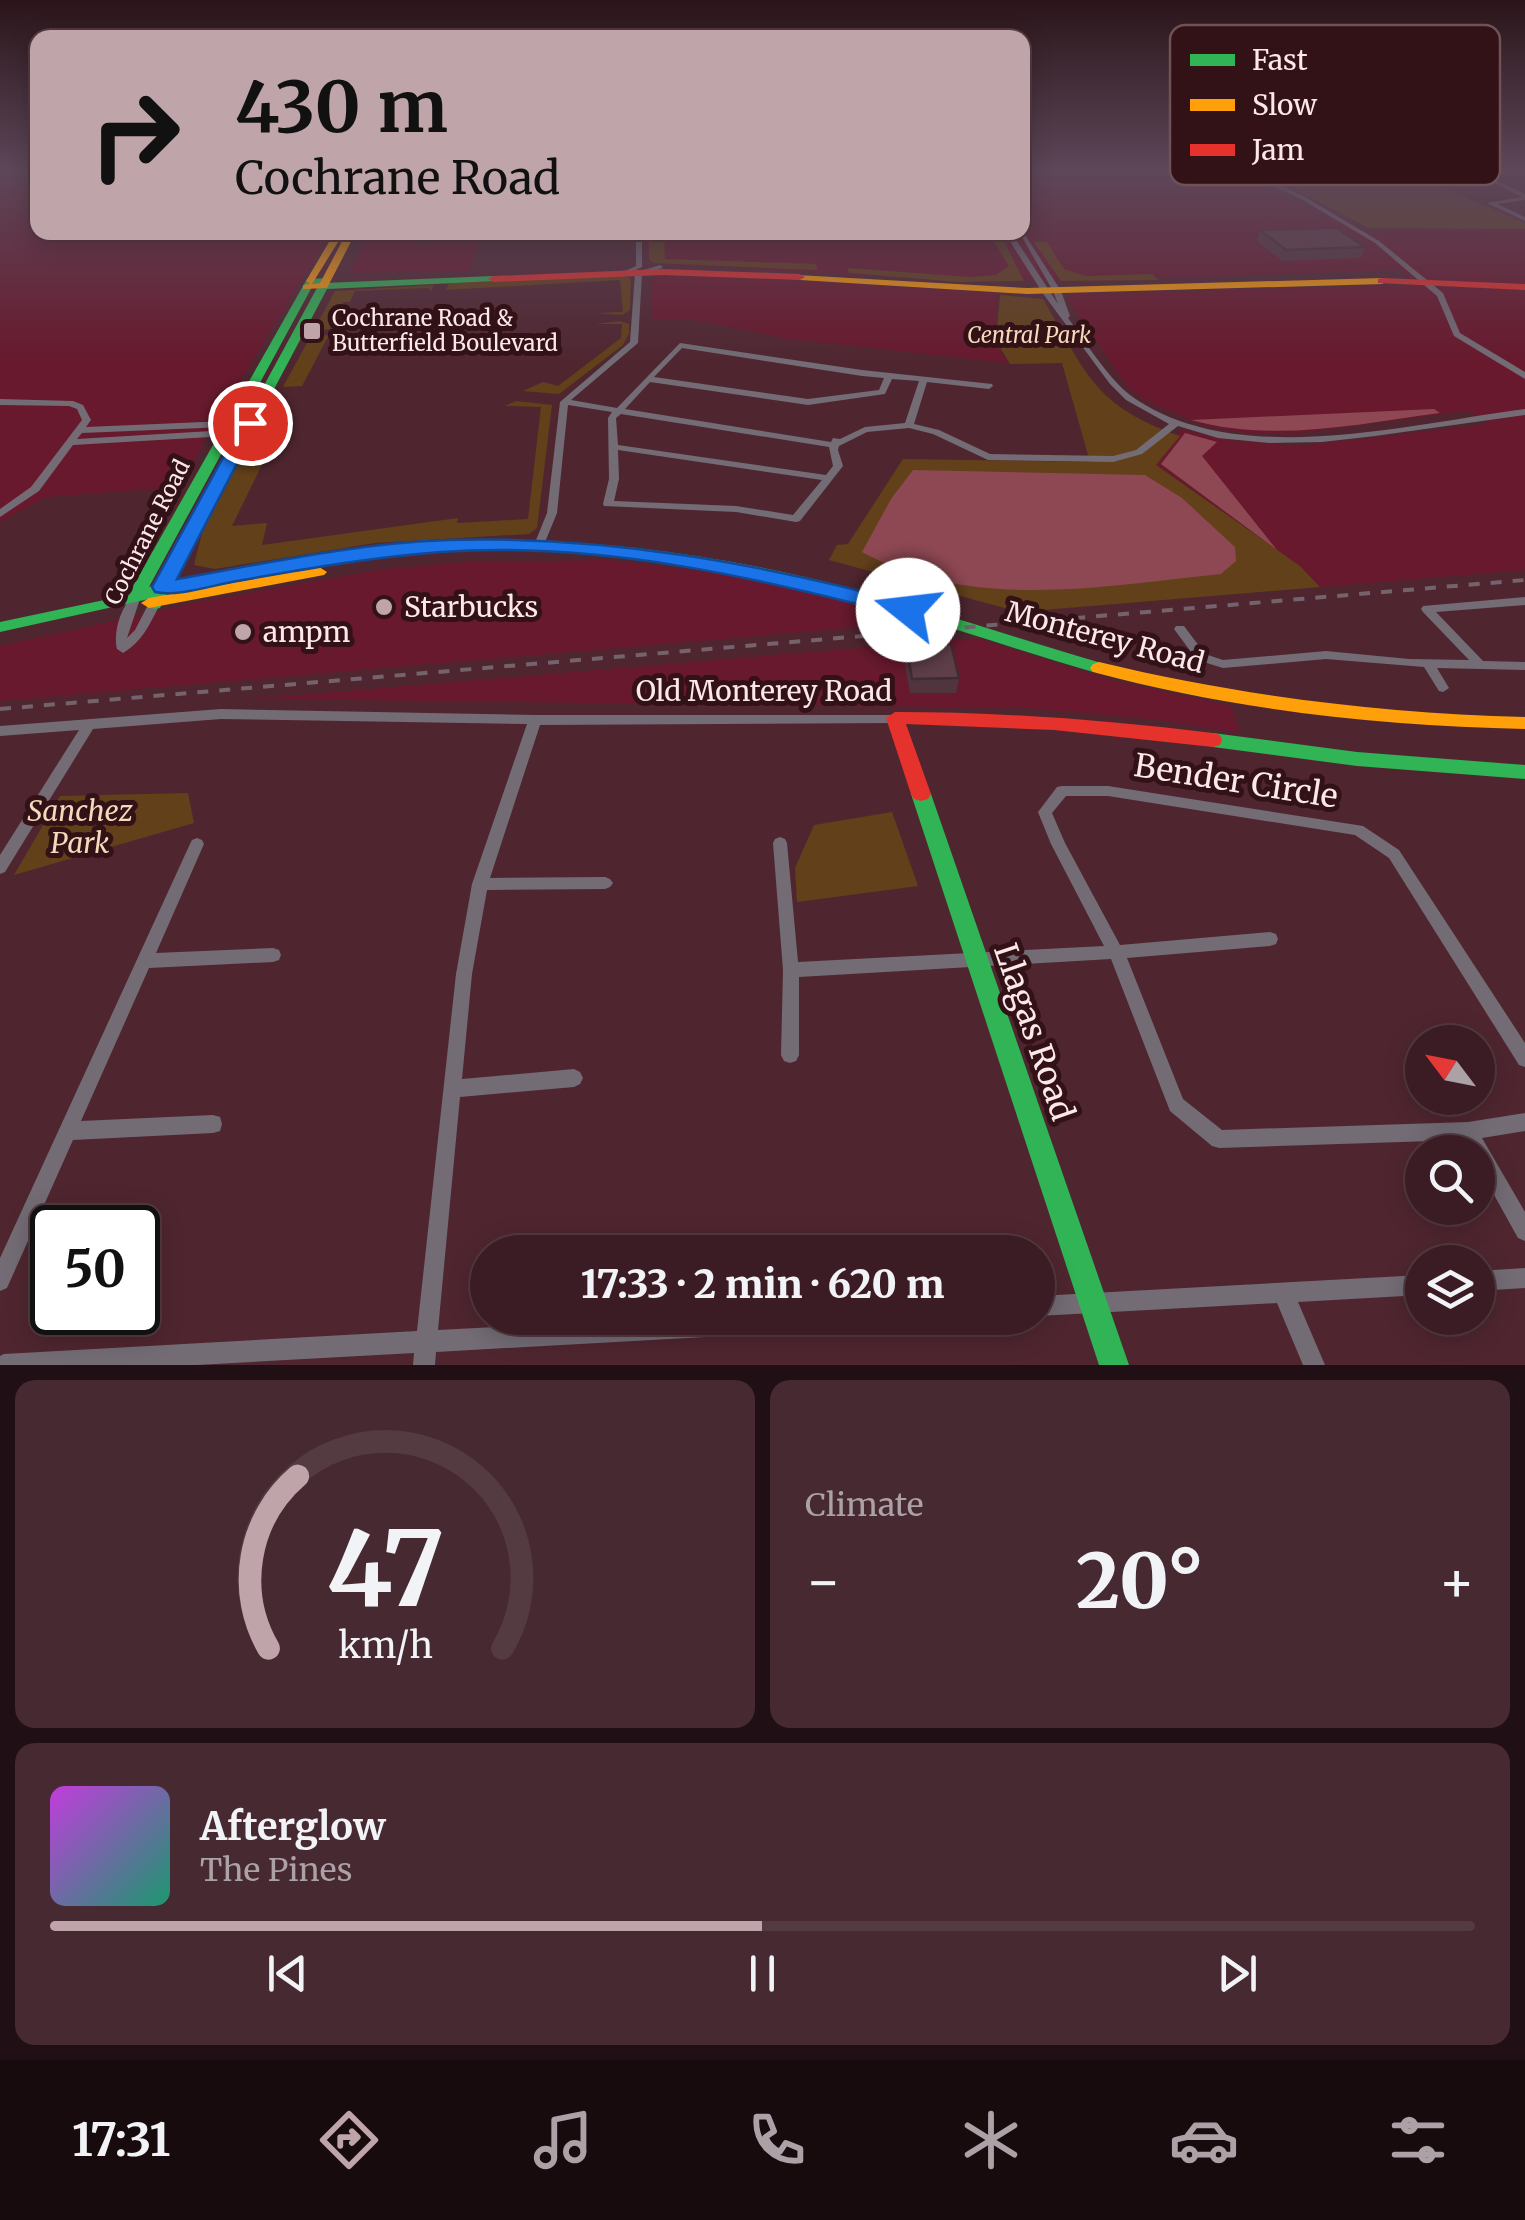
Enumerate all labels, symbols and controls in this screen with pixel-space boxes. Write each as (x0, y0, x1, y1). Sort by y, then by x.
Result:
legend (1170, 25, 1500, 185)
text: Fast (1252, 42, 1308, 78)
text: 430 m (235, 63, 448, 151)
icon: right (70, 70, 200, 200)
text: Slow (1252, 87, 1317, 123)
text: Jam (1251, 132, 1305, 168)
text: Cochrane Road (235, 150, 560, 206)
place label: Cochrane Road & Butterfield Boulevard (332, 304, 558, 357)
marker: Cochrane Road & Butterfield Boulevard (301, 320, 323, 342)
park label: Central Park (967, 321, 1091, 349)
pin (208, 381, 293, 466)
icon: arrive (223, 396, 278, 451)
street label: Cochrane Road (98, 455, 196, 609)
position arrow (856, 558, 960, 662)
place label: Starbucks (404, 589, 538, 625)
street label: Monterey Road (1002, 593, 1208, 681)
marker: Starbucks (373, 596, 395, 618)
place label: ampm (263, 614, 350, 650)
marker: ampm (232, 621, 254, 643)
street label: Old Monterey Road (636, 673, 892, 709)
street label: Bender Circle (1131, 745, 1341, 817)
park label: Sanchez Park (27, 793, 133, 861)
street label: Llagas Road (985, 938, 1083, 1126)
north arrow (1405, 1025, 1495, 1115)
map controls (1405, 1025, 1495, 1335)
button: search (1405, 1135, 1495, 1225)
speed limit sign: 50 (30, 1205, 160, 1335)
button: layers (1405, 1245, 1495, 1335)
text: 17:33 · 2 min · 620 m (581, 1261, 944, 1308)
text: Climate (805, 1485, 923, 1525)
text: 47 (326, 1504, 444, 1634)
text: 20° (1076, 1534, 1204, 1628)
text: − (805, 1547, 842, 1616)
text: + (1438, 1547, 1475, 1616)
text: km/h (338, 1623, 432, 1668)
text: Afterglow (200, 1803, 386, 1850)
text: The Pines (200, 1850, 352, 1890)
icon: previous (260, 1946, 315, 2001)
icon: pause (735, 1946, 790, 2001)
icon: next (1210, 1946, 1265, 2001)
icon: directions (314, 2105, 384, 2175)
icon: music (528, 2105, 598, 2175)
icon: phone (742, 2105, 812, 2175)
icon: climate (956, 2105, 1026, 2175)
icon: car (1169, 2105, 1239, 2175)
icon: filters (1383, 2105, 1453, 2175)
text: 17:31 (72, 2112, 170, 2168)

